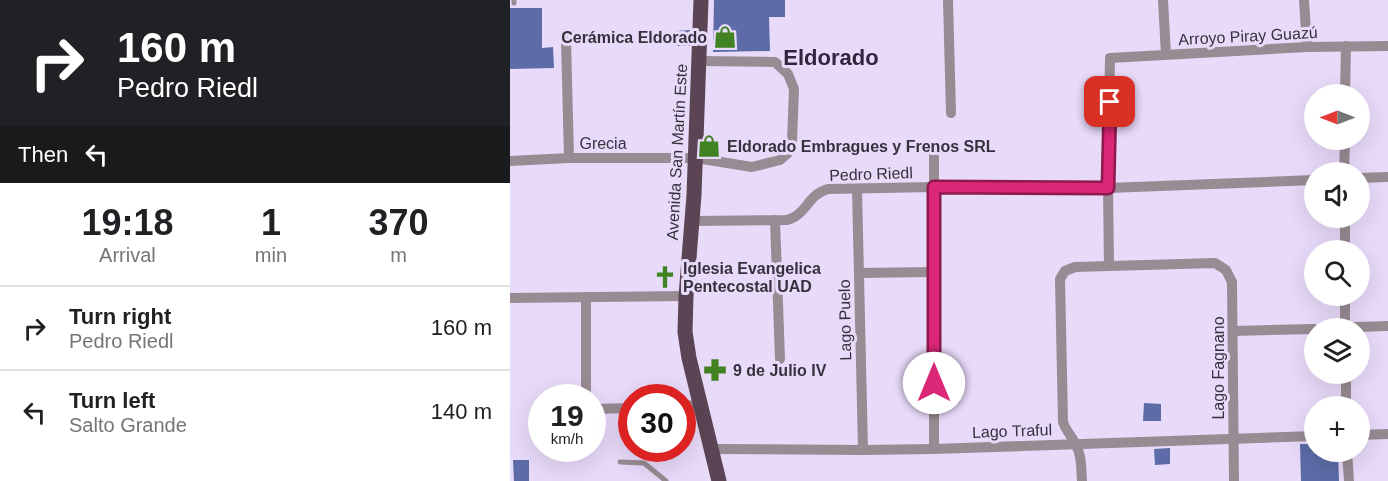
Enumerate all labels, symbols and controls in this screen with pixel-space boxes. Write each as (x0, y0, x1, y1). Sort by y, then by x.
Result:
icon: right (18, 24, 96, 102)
text: 160 m (117, 24, 236, 71)
shop icon: Cerámica Eldorado (712, 24, 738, 50)
street label: Arroyo Piray Guazú (1178, 24, 1318, 48)
place label: Cerámica Eldorado (561, 29, 707, 46)
district label: Eldorado (783, 45, 879, 70)
street label: Avenida San Martín Este (664, 63, 690, 241)
text: Pedro Riedl (117, 73, 258, 103)
pin (1084, 76, 1135, 127)
north arrow (1304, 84, 1370, 150)
map controls (1304, 84, 1370, 462)
icon: arrive (1093, 85, 1126, 118)
shop icon: Eldorado Embragues y Frenos SRL (696, 133, 722, 159)
street label: Grecia (579, 135, 627, 152)
icon: left (80, 138, 113, 171)
place label: Eldorado Embragues y Frenos SRL (727, 138, 996, 155)
text: Then (18, 142, 68, 167)
button: sound (1304, 162, 1370, 228)
street label: Pedro Riedl (829, 164, 913, 184)
text: 19:18 (81, 202, 173, 243)
text: 1 (261, 202, 281, 243)
text: 370 (368, 202, 429, 243)
button: search (1304, 240, 1370, 306)
text: Arrival (99, 244, 156, 266)
text: min (255, 244, 287, 266)
text: m (390, 244, 407, 266)
place label: Iglesia Evangelica Pentecostal UAD (683, 260, 821, 295)
church icon: Iglesia Evangelica Pentecostal UAD (652, 264, 678, 290)
street label: Lago Puelo (836, 279, 854, 361)
text: Turn right (69, 304, 171, 329)
icon: right (18, 312, 51, 345)
text: 160 m (431, 315, 492, 340)
street label: Lago Fagnano (1210, 316, 1227, 420)
button: layers (1304, 318, 1370, 384)
text: Pedro Riedl (69, 330, 174, 352)
position arrow (902, 351, 966, 415)
pharmacy icon: 9 de Julio IV (702, 357, 728, 383)
place label: 9 de Julio IV (733, 362, 827, 379)
speed limit sign: 30 (618, 384, 696, 462)
text: Turn left (69, 388, 155, 413)
icon: left (18, 396, 51, 429)
button: + (1304, 396, 1370, 462)
text: 140 m (431, 399, 492, 424)
text: 19 (550, 399, 584, 432)
text: Salto Grande (69, 414, 187, 436)
street label: Lago Traful (972, 421, 1052, 441)
text: km/h (551, 430, 583, 447)

